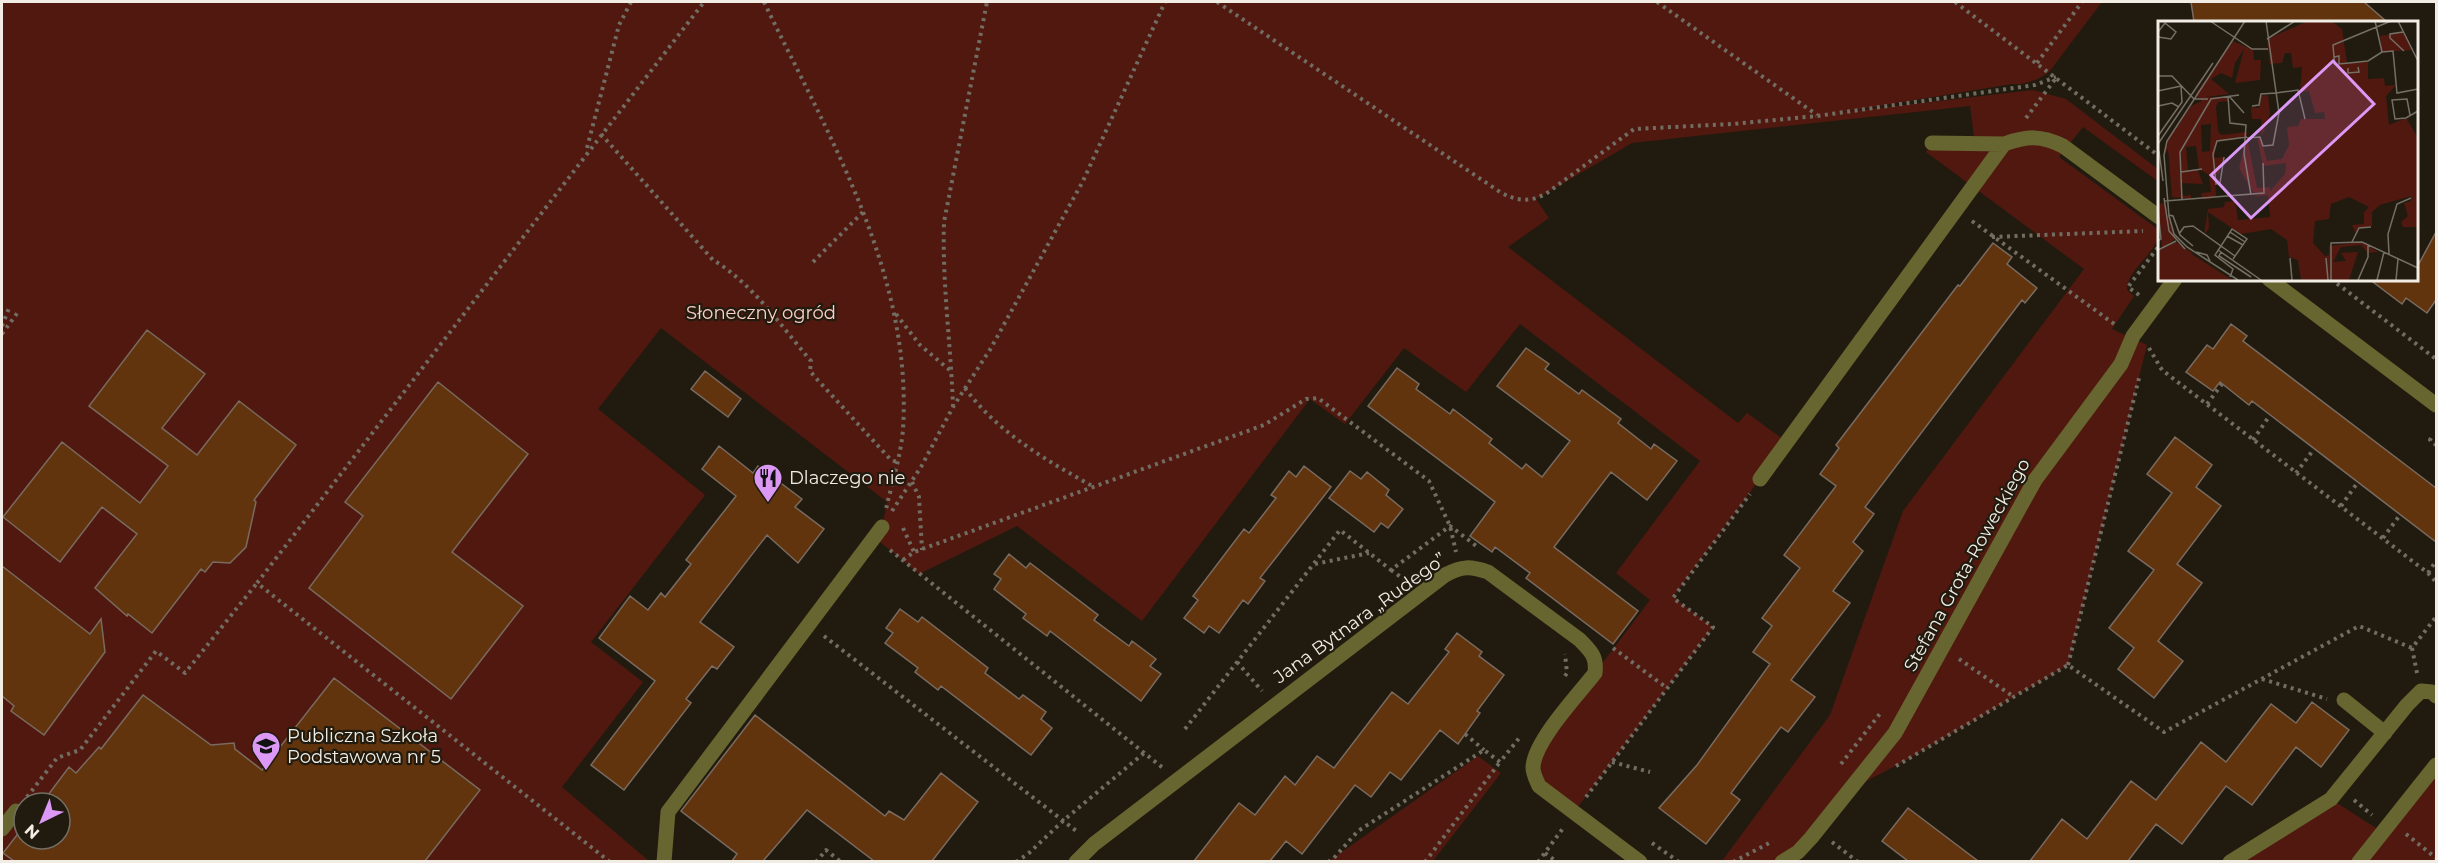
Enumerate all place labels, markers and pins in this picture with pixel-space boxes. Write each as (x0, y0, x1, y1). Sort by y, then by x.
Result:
restaurant icon: Dlaczego nie (752, 462, 784, 504)
place label: Dlaczego nie (789, 467, 906, 489)
place label: Publiczna Szkoła Podstawowa nr 5 (287, 725, 441, 768)
school or university icon: Publiczna Szkoła Podstawowa nr 5 (250, 730, 282, 772)

